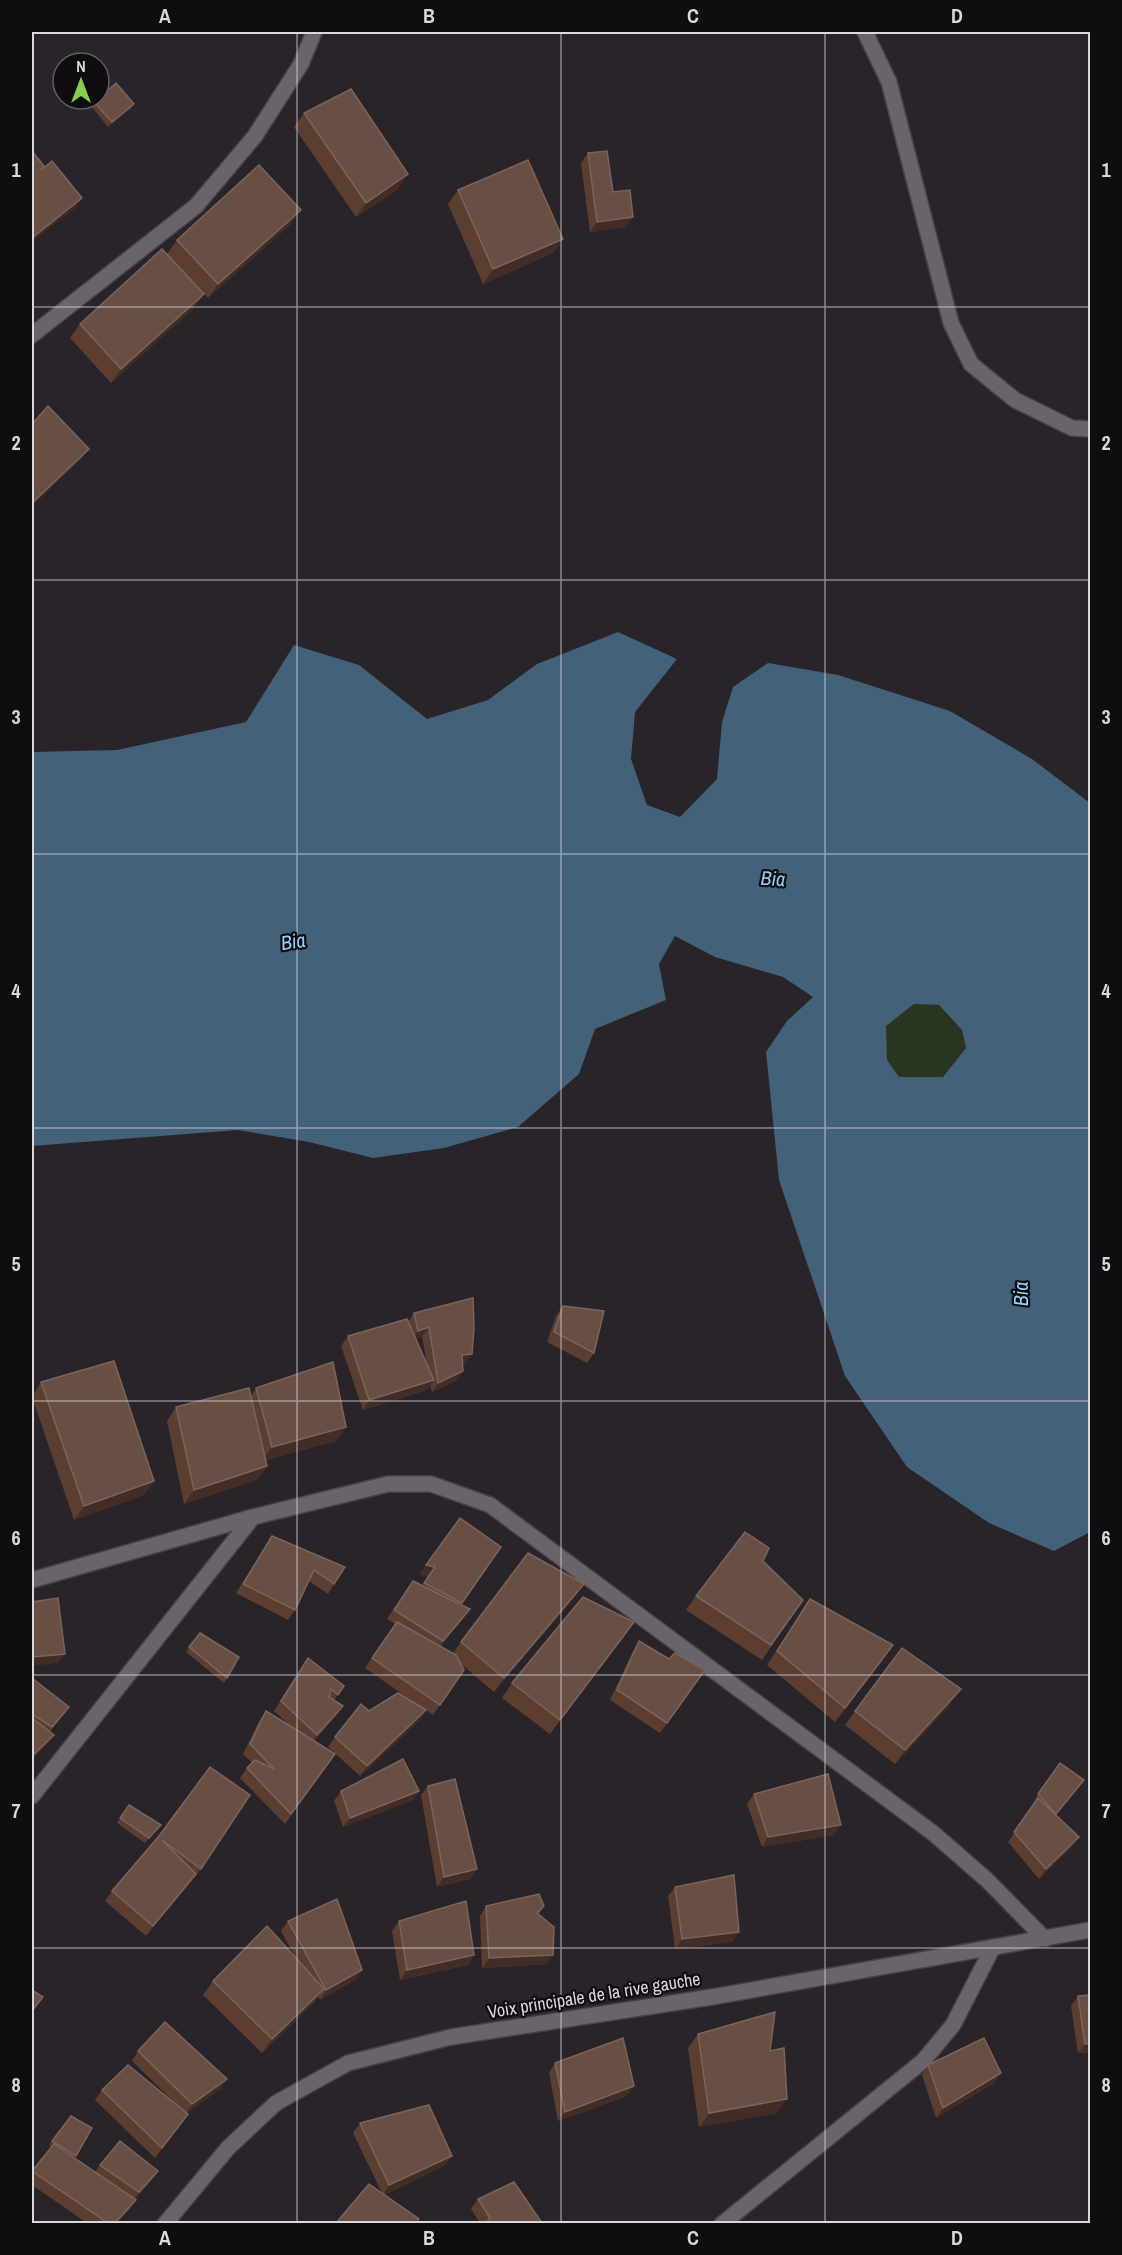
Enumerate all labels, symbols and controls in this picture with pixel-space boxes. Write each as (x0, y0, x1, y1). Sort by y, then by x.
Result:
text: A (159, 2, 171, 29)
text: B (423, 2, 435, 29)
text: C (687, 2, 699, 29)
text: D (951, 2, 963, 29)
north arrow (51, 51, 111, 111)
text: N (76, 55, 86, 77)
text: 1 (11, 156, 21, 183)
text: 1 (1101, 156, 1111, 183)
text: 2 (11, 429, 21, 456)
text: 2 (1101, 429, 1111, 456)
text: 3 (11, 703, 21, 730)
text: 3 (1101, 703, 1111, 730)
water label: Bia (760, 864, 786, 892)
water label: Bia (279, 926, 307, 956)
text: 4 (11, 977, 21, 1004)
text: 4 (1101, 977, 1111, 1004)
text: 5 (11, 1250, 21, 1277)
text: 5 (1101, 1250, 1111, 1277)
water label: Bia (1007, 1282, 1034, 1306)
text: 6 (11, 1524, 21, 1551)
text: 6 (1101, 1524, 1111, 1551)
text: 7 (11, 1797, 21, 1824)
text: 7 (1101, 1797, 1111, 1824)
street label: Voix principale de la rive gauche (486, 1966, 702, 2024)
text: 8 (11, 2071, 21, 2098)
text: 8 (1101, 2071, 1111, 2098)
text: A (159, 2224, 171, 2251)
text: B (423, 2224, 435, 2251)
text: C (687, 2224, 699, 2251)
text: D (951, 2224, 963, 2251)

